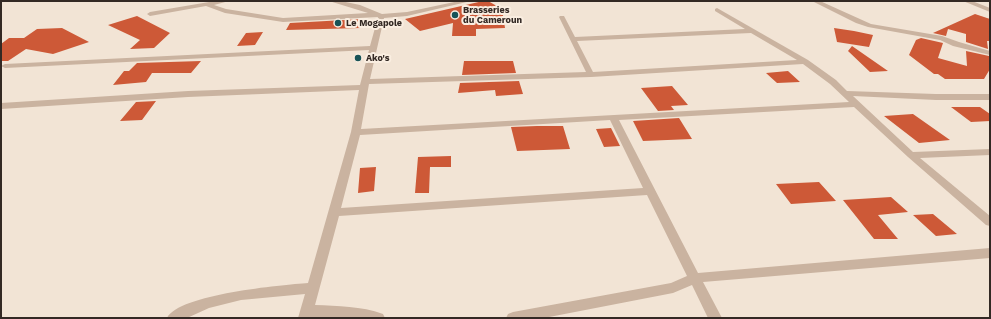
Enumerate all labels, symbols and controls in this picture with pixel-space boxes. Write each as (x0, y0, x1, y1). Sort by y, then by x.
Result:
place label: Brasseries du Cameroun (463, 5, 522, 26)
marker: Brasseries du Cameroun (450, 10, 460, 20)
marker: Le Mogapole (333, 18, 343, 28)
place label: Le Mogapole (346, 18, 402, 28)
marker: Ako's (353, 53, 363, 63)
place label: Ako's (366, 53, 390, 63)

